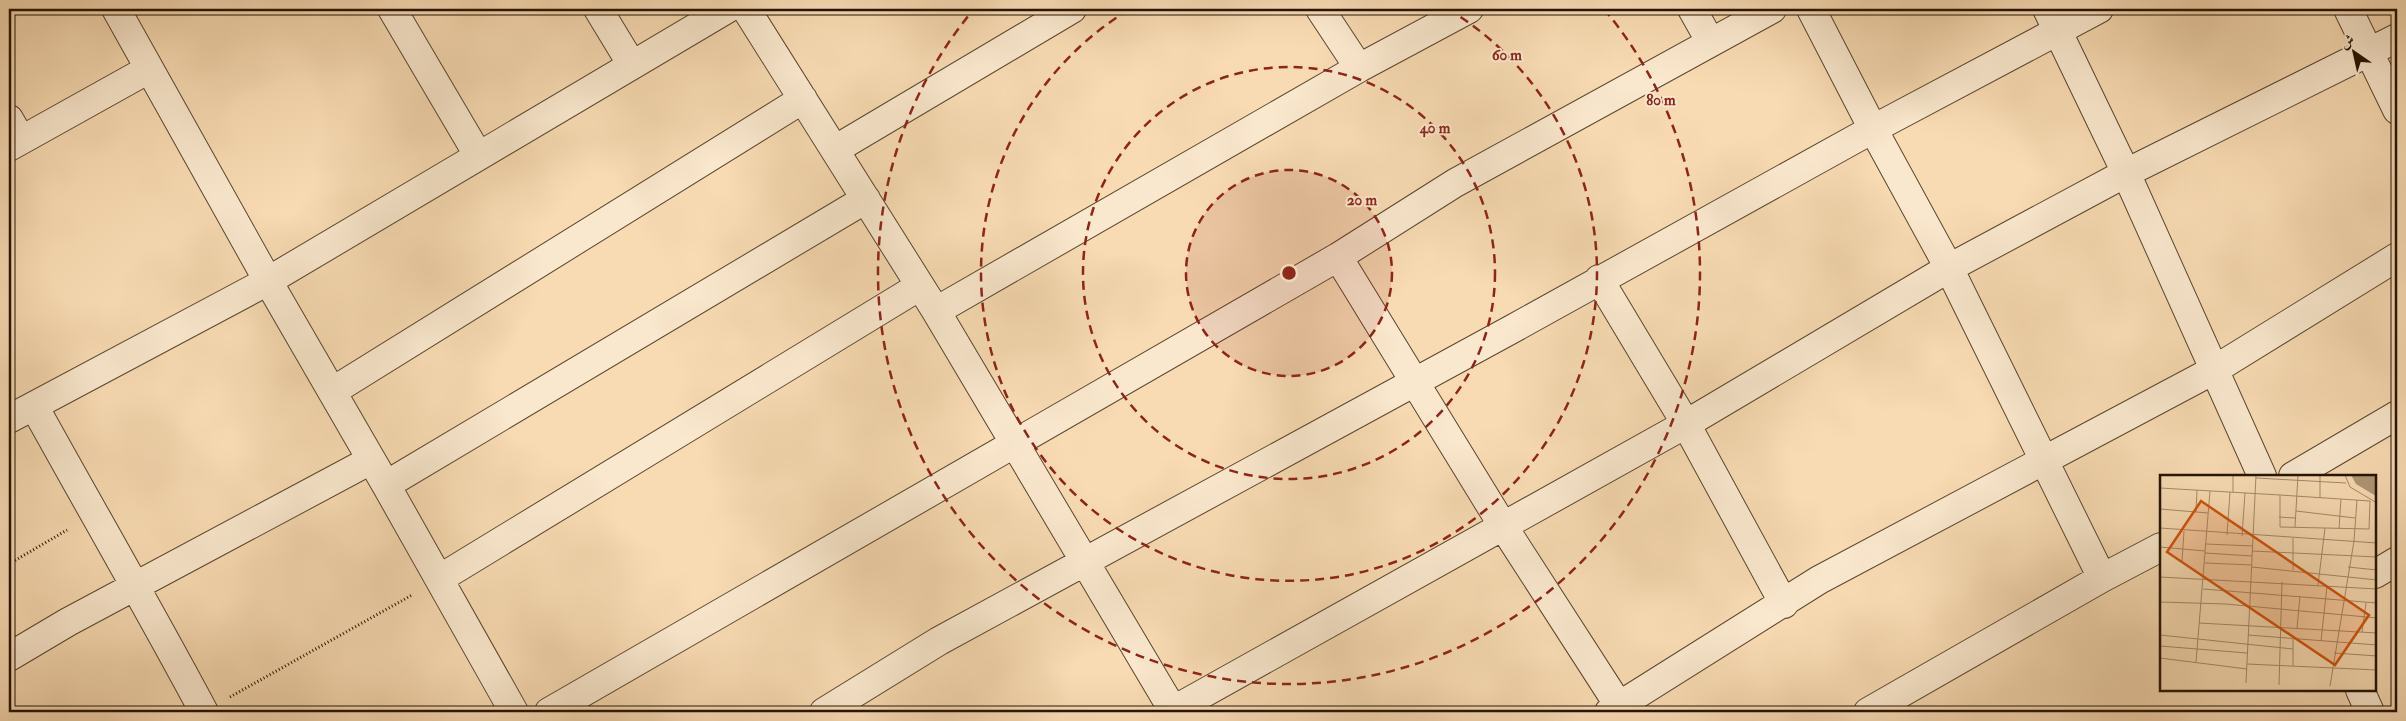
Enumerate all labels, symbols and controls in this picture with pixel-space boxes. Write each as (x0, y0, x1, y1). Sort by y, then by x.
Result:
north arrow (2328, 28, 2378, 78)
text: ش (2336, 31, 2358, 53)
text: 60 m (1492, 46, 1522, 65)
text: 80 m (1646, 91, 1676, 110)
text: 40 m (1419, 119, 1451, 138)
text: 20 m (1347, 191, 1377, 210)
centre of rings (1280, 264, 1298, 282)
inset map (2160, 475, 2376, 691)

